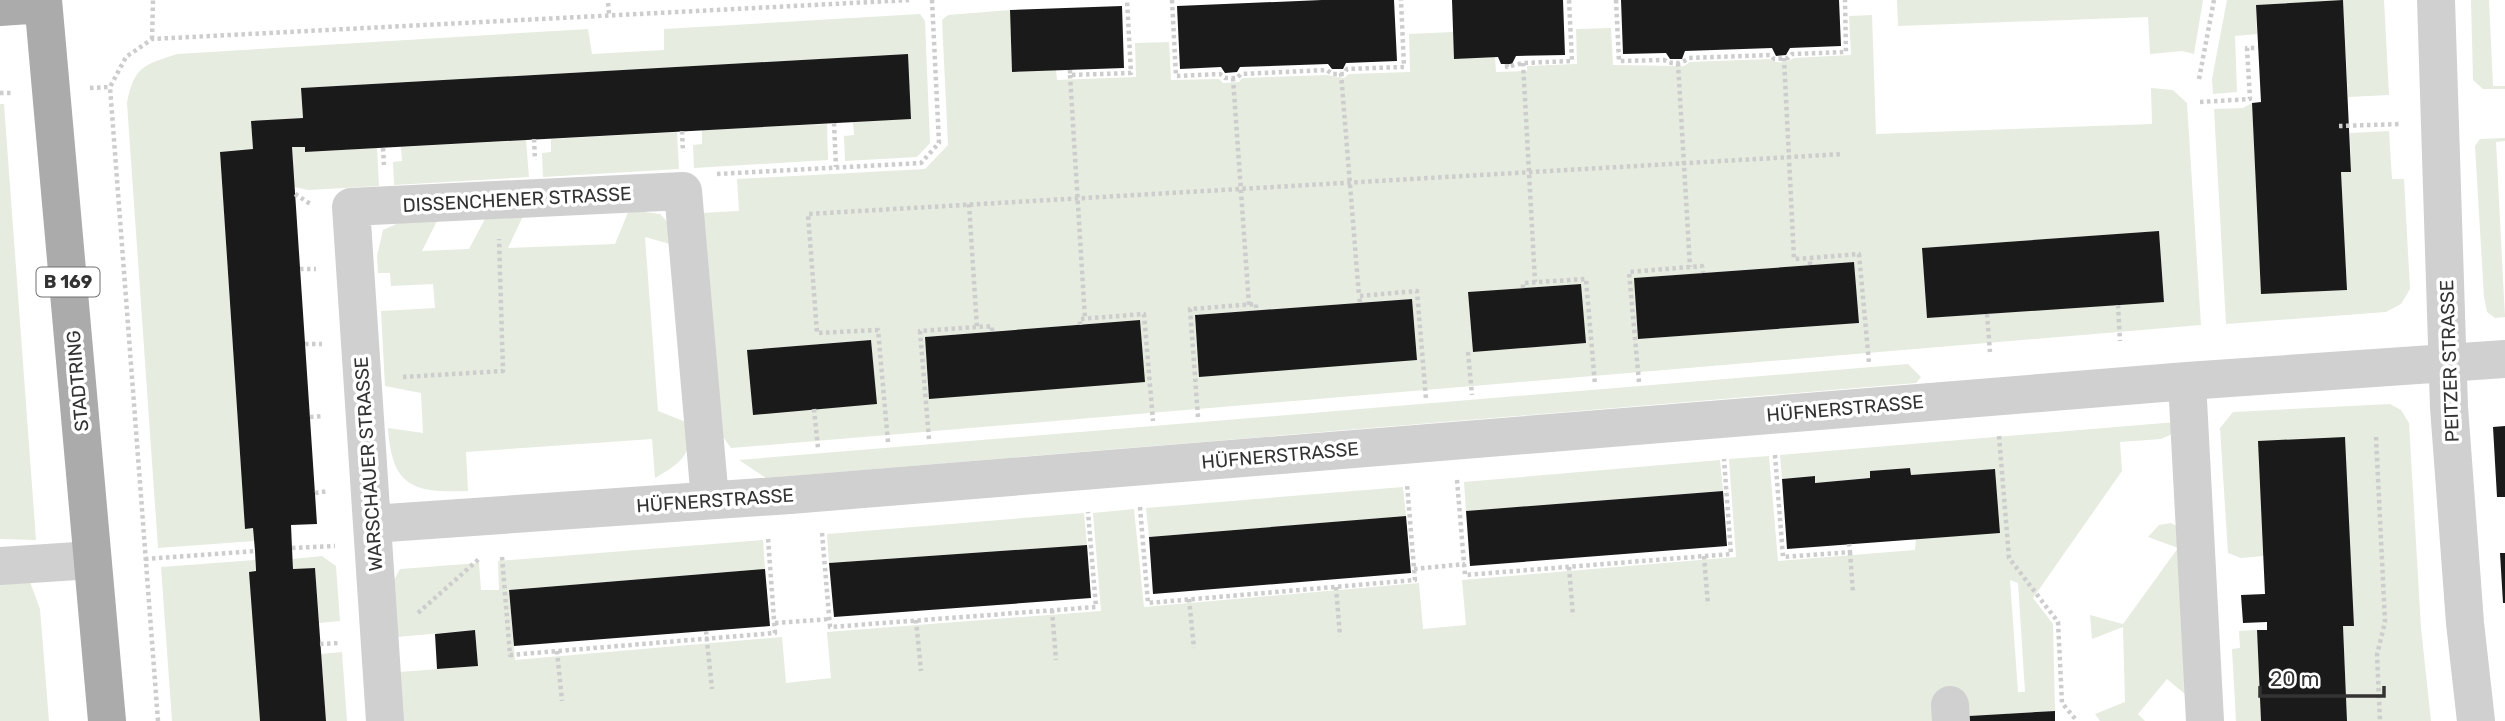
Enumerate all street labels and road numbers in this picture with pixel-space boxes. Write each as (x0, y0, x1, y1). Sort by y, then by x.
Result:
street label: DISSENCHENER STRASSE (402, 182, 632, 217)
road number: B 169 (36, 268, 100, 296)
street label: PEITZER STRASSE (2435, 279, 2464, 443)
street label: STADTRING (62, 329, 93, 433)
street label: WARSCHAUER STRASSE (350, 356, 387, 572)
street label: HÜFNERSTRASSE (1765, 390, 1925, 427)
street label: HÜFNERSTRASSE (1200, 437, 1360, 474)
street label: HÜFNERSTRASSE (635, 484, 795, 517)

